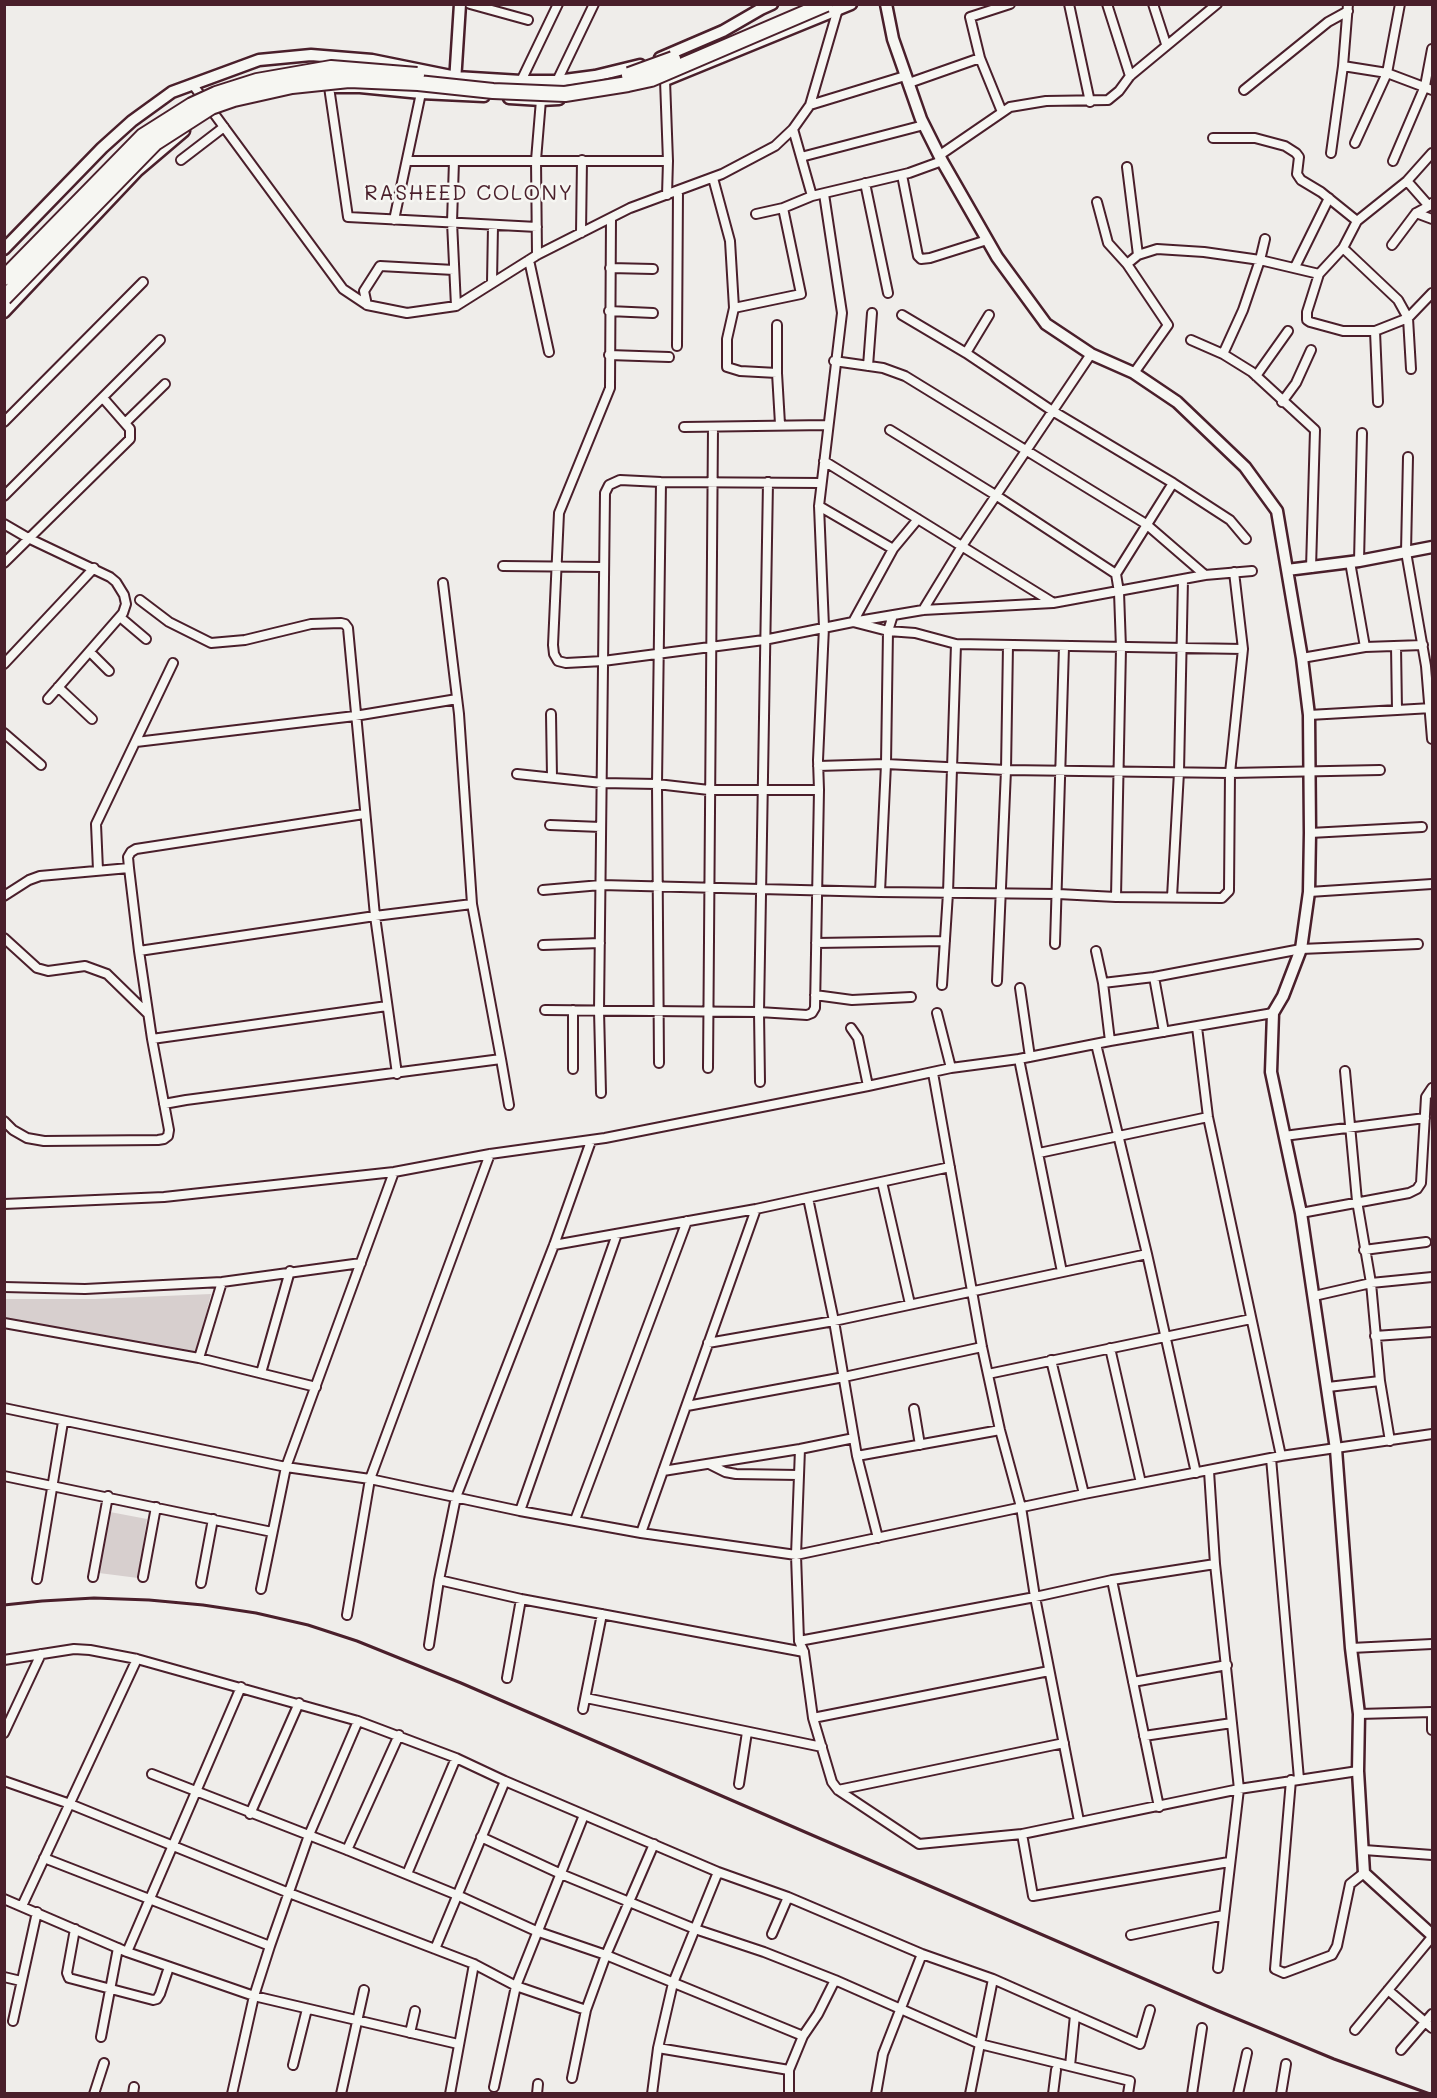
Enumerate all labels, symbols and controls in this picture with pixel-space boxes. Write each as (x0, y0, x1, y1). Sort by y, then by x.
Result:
district label: RASHEED COLONY (364, 181, 574, 207)

